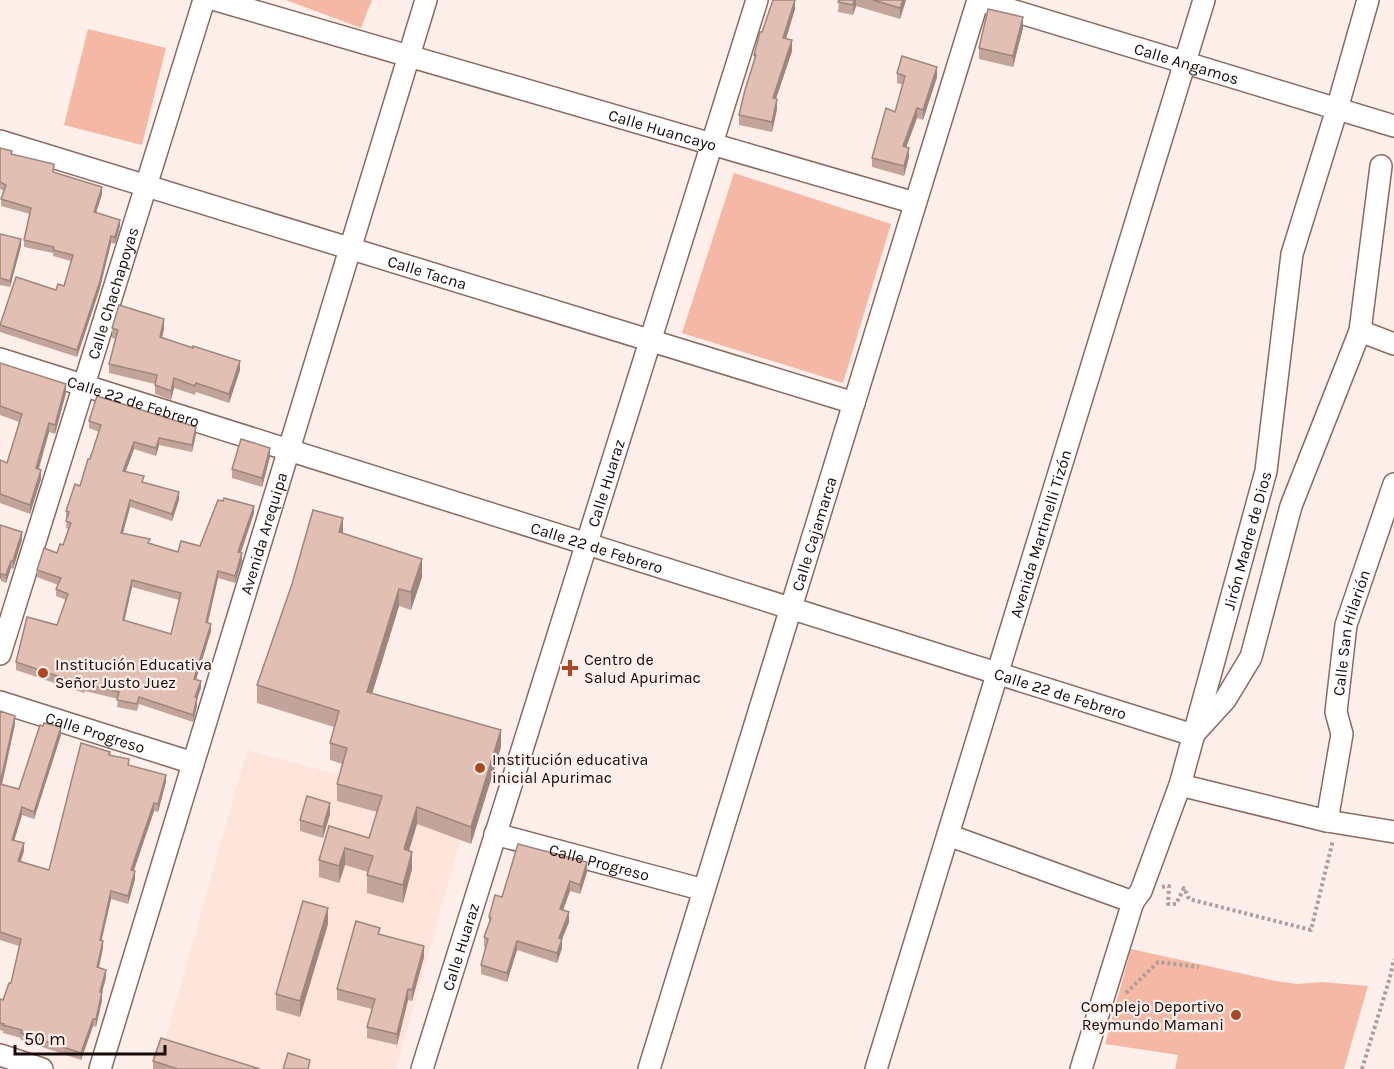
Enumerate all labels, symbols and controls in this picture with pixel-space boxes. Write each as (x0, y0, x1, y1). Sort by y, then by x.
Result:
street label: Calle Angamos (1132, 39, 1241, 88)
street label: Calle Huancayo (606, 105, 719, 155)
street label: Calle Chachapoyas (84, 225, 143, 362)
street label: Calle Tacna (385, 252, 469, 294)
street label: Calle 22 de Febrero (65, 372, 202, 431)
street label: Calle Huaraz (583, 437, 629, 530)
street label: Avenida Martinelli Tizón (1006, 447, 1075, 620)
street label: Jirón Madre de Dios (1219, 469, 1276, 612)
street label: Avenida Arequipa (236, 470, 291, 597)
street label: Calle Cajamarca (788, 474, 841, 593)
street label: Calle 22 de Febrero (528, 518, 665, 577)
street label: Calle San Hilarión (1329, 567, 1374, 697)
place label: Centro de Salud Apurimac (584, 650, 701, 687)
place label: Institución Educativa Señor Justo Juez (55, 655, 212, 692)
marker: Centro de Salud Apurimac (561, 659, 579, 677)
street label: Calle 22 de Febrero (992, 664, 1129, 723)
marker: Institución Educativa Señor Justo Juez (36, 666, 50, 680)
street label: Calle Progreso (43, 708, 147, 757)
place label: Institución educativa inicial Apurimac (492, 750, 648, 787)
marker: Institución educativa inicial Apurimac (473, 761, 487, 775)
street label: Calle Progreso (547, 840, 652, 885)
street label: Calle Huaraz (438, 901, 483, 993)
place label: Complejo Deportivo Reymundo Mamani (1081, 997, 1224, 1034)
marker: Complejo Deportivo Reymundo Mamani (1229, 1008, 1243, 1022)
scale bar (15, 1018, 165, 1056)
text: 50 m (24, 1028, 66, 1050)

